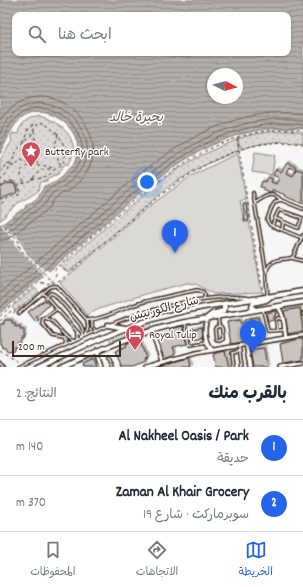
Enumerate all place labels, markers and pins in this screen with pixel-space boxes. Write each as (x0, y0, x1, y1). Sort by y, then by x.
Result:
place icon: Butterfly park (20, 140, 42, 168)
place label: Butterfly park (45, 144, 109, 161)
pin: 1 (162, 220, 188, 253)
pin: 2 (240, 320, 266, 353)
hotel icon: Royal Tulip (124, 323, 146, 351)
place label: Royal Tulip (149, 327, 197, 344)

